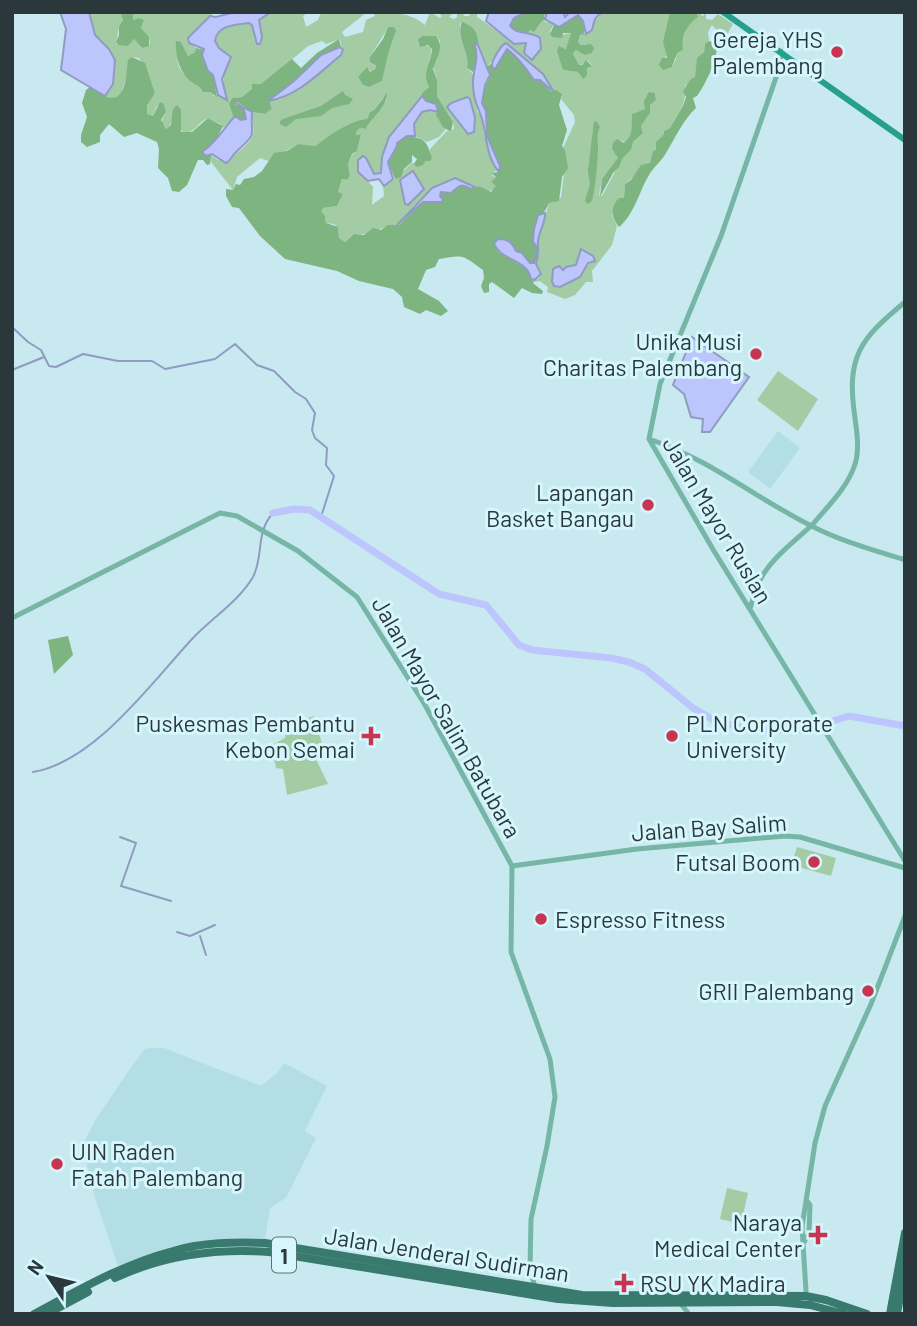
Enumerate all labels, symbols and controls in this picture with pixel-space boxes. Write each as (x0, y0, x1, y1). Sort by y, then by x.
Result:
place label: Gereja YHS Palembang (712, 25, 823, 79)
marker: Gereja YHS Palembang (829, 44, 845, 60)
place label: Unika Musi Charitas Palembang (543, 327, 742, 381)
marker: Unika Musi Charitas Palembang (748, 346, 764, 362)
street label: Jalan Mayor Ruslan (657, 431, 779, 609)
place label: Lapangan Basket Bangau (486, 478, 634, 532)
marker: Lapangan Basket Bangau (640, 497, 656, 513)
street label: Jalan Mayor Salim Batubara (366, 591, 528, 843)
place label: Puskesmas Pembantu Kebon Semai (135, 709, 355, 763)
place label: PLN Corporate University (686, 709, 833, 763)
marker: Puskesmas Pembantu Kebon Semai (361, 726, 381, 746)
marker: PLN Corporate University (664, 728, 680, 744)
street label: Jalan Bay Salim (630, 808, 788, 846)
place label: Futsal Boom (675, 848, 800, 876)
marker: Futsal Boom (806, 854, 822, 870)
place label: Espresso Fitness (555, 905, 725, 933)
marker: Espresso Fitness (533, 911, 549, 927)
place label: GRII Palembang (698, 977, 854, 1005)
marker: GRII Palembang (860, 983, 876, 999)
place label: UIN Raden Fatah Palembang (71, 1137, 243, 1191)
marker: UIN Raden Fatah Palembang (49, 1156, 65, 1172)
place label: Naraya Medical Center (654, 1208, 803, 1262)
street label: Jalan Jenderal Sudirman (323, 1221, 571, 1287)
marker: Naraya Medical Center (808, 1225, 828, 1245)
road number: 1 (272, 1238, 296, 1272)
north arrow (14, 1242, 84, 1312)
text: N (22, 1255, 48, 1279)
place label: RSU YK Madira (640, 1269, 785, 1297)
marker: RSU YK Madira (614, 1273, 634, 1293)

